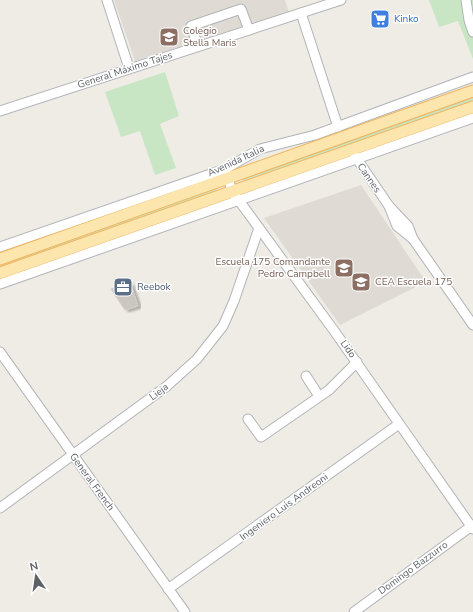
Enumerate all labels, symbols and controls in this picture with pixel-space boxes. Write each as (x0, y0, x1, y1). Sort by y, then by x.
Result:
supermarket icon: Kinko (369, 8, 391, 30)
place label: Kinko (394, 12, 419, 26)
place label: Colegio Stella Maris (183, 24, 236, 50)
school or university icon: Colegio Stella Maris (158, 26, 180, 48)
street label: General Máximo Tajes (76, 48, 174, 92)
street label: Avenida Italia (205, 142, 267, 180)
street label: Cannes (354, 160, 384, 196)
place label: Escuela 175 Comandante Pedro Campbell (215, 255, 330, 281)
school or university icon: Escuela 175 Comandante Pedro Campbell (333, 257, 355, 279)
school or university icon: CEA Escuela 175 (350, 271, 372, 293)
place label: CEA Escuela 175 (375, 275, 452, 289)
office icon: Reebok (112, 276, 134, 298)
place label: Reebok (137, 280, 172, 294)
street label: Lido (337, 337, 359, 361)
street label: Lieja (147, 380, 171, 404)
street label: General French (66, 450, 118, 514)
street label: Ingeniero Luis Andreoni (237, 470, 331, 544)
street label: Domingo Bazzurro (375, 538, 451, 598)
north arrow (16, 556, 56, 596)
text: N (28, 559, 40, 575)

